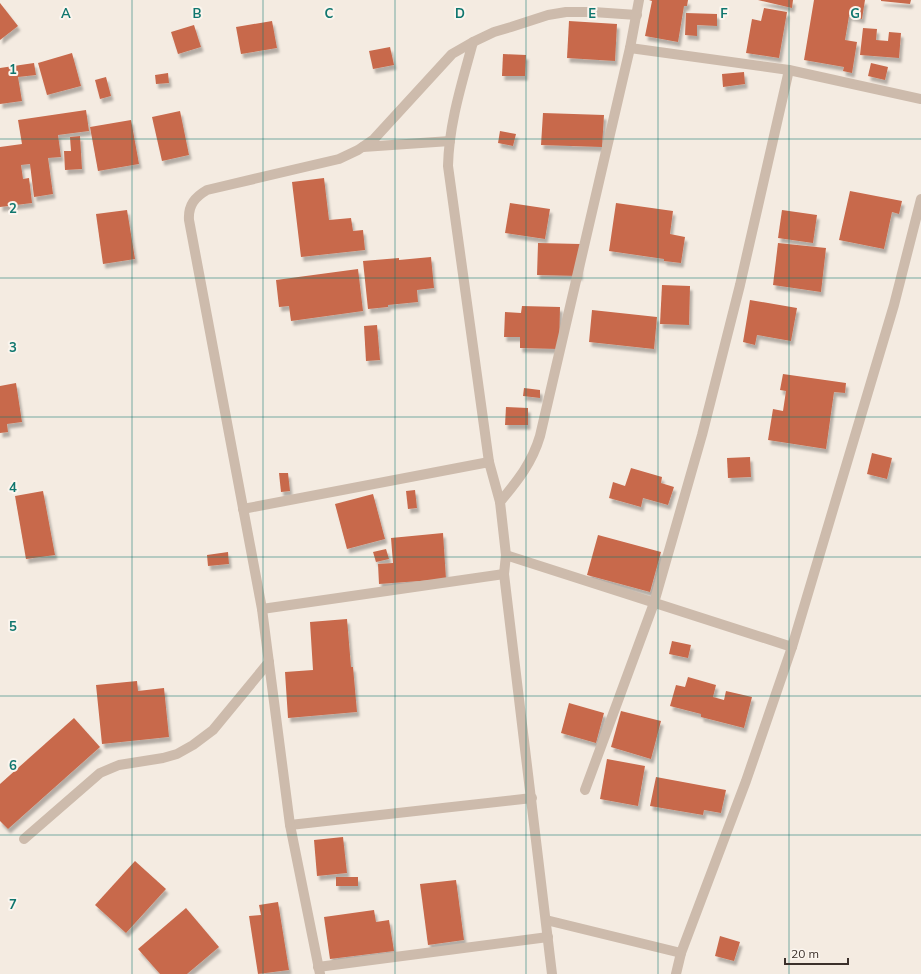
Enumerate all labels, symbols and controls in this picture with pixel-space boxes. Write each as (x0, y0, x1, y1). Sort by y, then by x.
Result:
text: A (61, 5, 71, 21)
text: B (193, 5, 202, 21)
text: C (325, 5, 334, 21)
text: D (455, 5, 465, 21)
text: E (588, 5, 596, 21)
text: F (720, 5, 728, 21)
text: G (850, 5, 860, 21)
text: 1 (9, 61, 17, 77)
text: 2 (9, 200, 17, 216)
text: 3 (9, 339, 17, 355)
text: 4 (9, 479, 17, 495)
text: 5 (9, 618, 17, 634)
text: 6 (9, 757, 17, 773)
text: 7 (9, 896, 17, 912)
scale bar (785, 940, 848, 966)
text: 20 m (791, 946, 819, 961)

